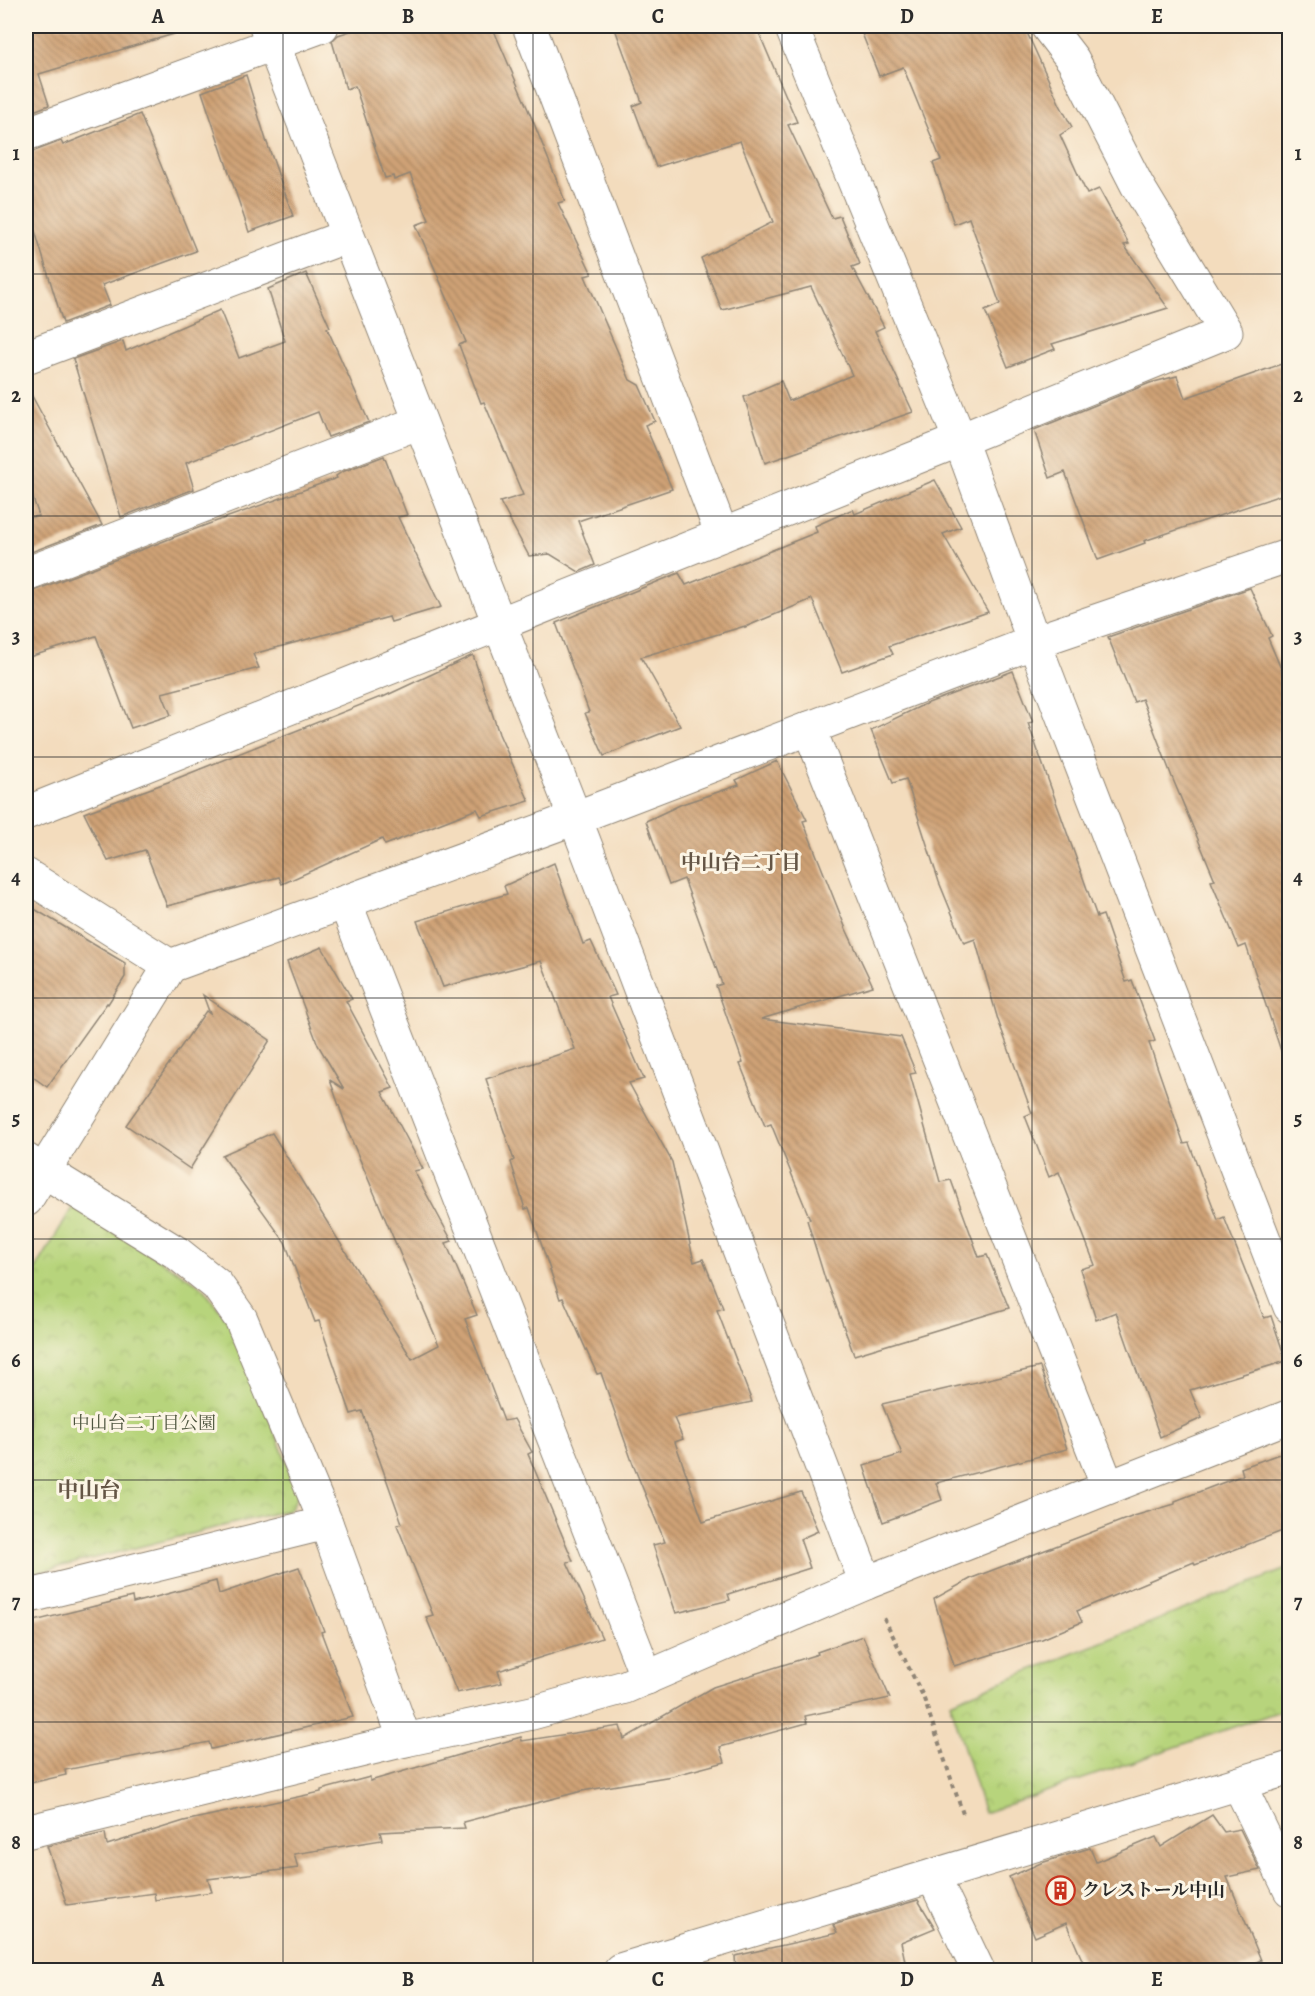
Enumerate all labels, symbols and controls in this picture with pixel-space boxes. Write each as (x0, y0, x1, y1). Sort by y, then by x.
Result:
text: A (151, 3, 165, 30)
text: B (402, 3, 414, 30)
text: C (652, 3, 664, 30)
text: D (900, 3, 914, 30)
text: E (1151, 3, 1163, 30)
text: 1 (12, 140, 20, 167)
text: 1 (1294, 140, 1302, 167)
text: 2 (11, 382, 21, 409)
text: 2 (1293, 382, 1303, 409)
text: 3 (12, 623, 20, 650)
text: 3 (1294, 623, 1302, 650)
district label: 中山台二丁目 (681, 849, 801, 876)
text: 4 (11, 864, 21, 891)
text: 4 (1293, 864, 1303, 891)
text: 5 (12, 1105, 20, 1132)
text: 5 (1294, 1105, 1302, 1132)
text: 6 (11, 1347, 21, 1374)
text: 6 (1293, 1347, 1303, 1374)
park label: 中山台二丁目公園 (72, 1411, 216, 1435)
district label: 中山台 (58, 1476, 121, 1504)
text: 7 (12, 1588, 21, 1615)
text: 7 (1294, 1588, 1303, 1615)
text: 8 (11, 1829, 21, 1856)
text: 8 (1293, 1829, 1303, 1856)
building icon: クレストール中山 (1045, 1874, 1077, 1906)
place label: クレストール中山 (1082, 1878, 1225, 1902)
text: A (151, 1966, 165, 1993)
text: B (402, 1966, 414, 1993)
text: C (652, 1966, 664, 1993)
text: D (900, 1966, 914, 1993)
text: E (1151, 1966, 1163, 1993)

